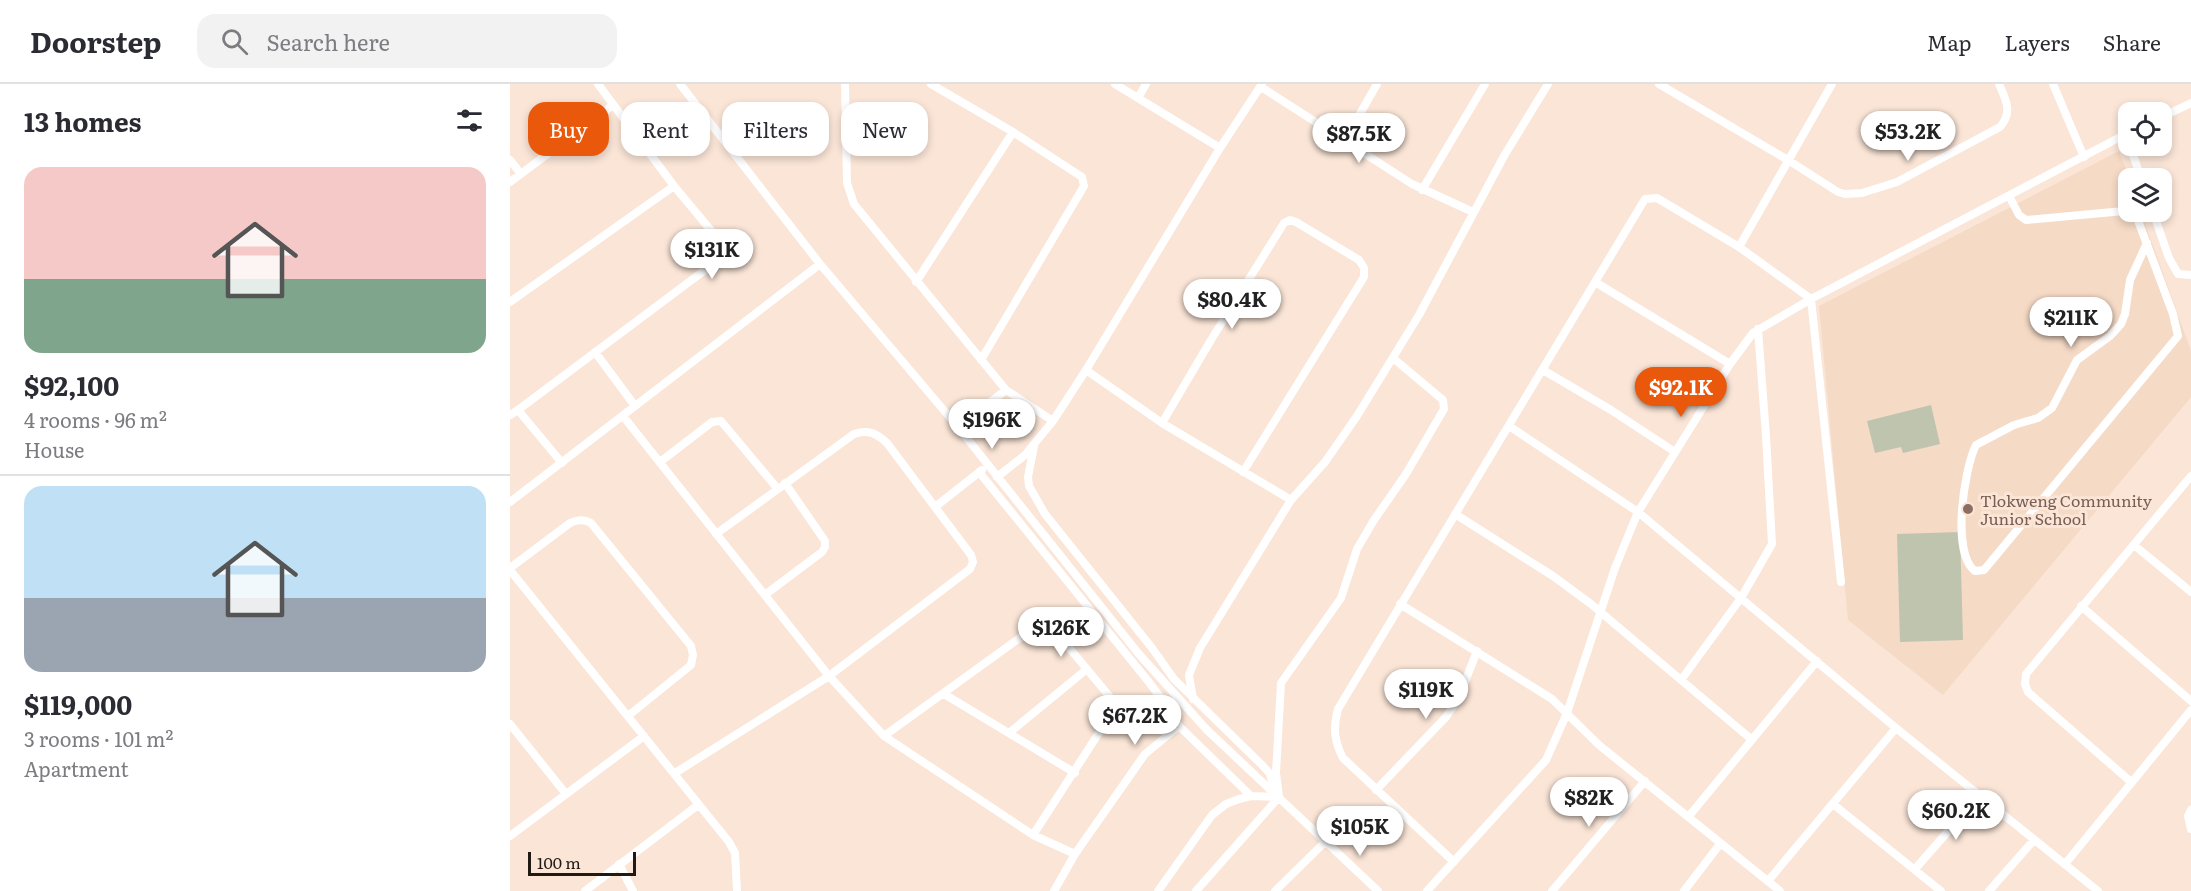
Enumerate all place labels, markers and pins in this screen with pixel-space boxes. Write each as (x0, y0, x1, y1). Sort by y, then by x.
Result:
pin: $53.2K (1859, 111, 1957, 162)
pin: $87.5K (1310, 113, 1408, 164)
pin: $131K (670, 229, 754, 280)
pin: $80.4K (1183, 279, 1281, 330)
pin: $211K (2029, 297, 2113, 348)
pin: $92.1K (1632, 367, 1730, 418)
pin: $196K (950, 399, 1034, 450)
place label: Tlokweng Community Junior School (1980, 488, 2153, 530)
marker: Tlokweng Community Junior School (1961, 502, 1975, 516)
pin: $126K (1019, 607, 1103, 658)
pin: $119K (1384, 669, 1468, 720)
pin: $67.2K (1086, 695, 1184, 746)
pin: $82K (1553, 777, 1625, 828)
pin: $60.2K (1907, 790, 2005, 841)
pin: $105K (1318, 806, 1402, 857)

